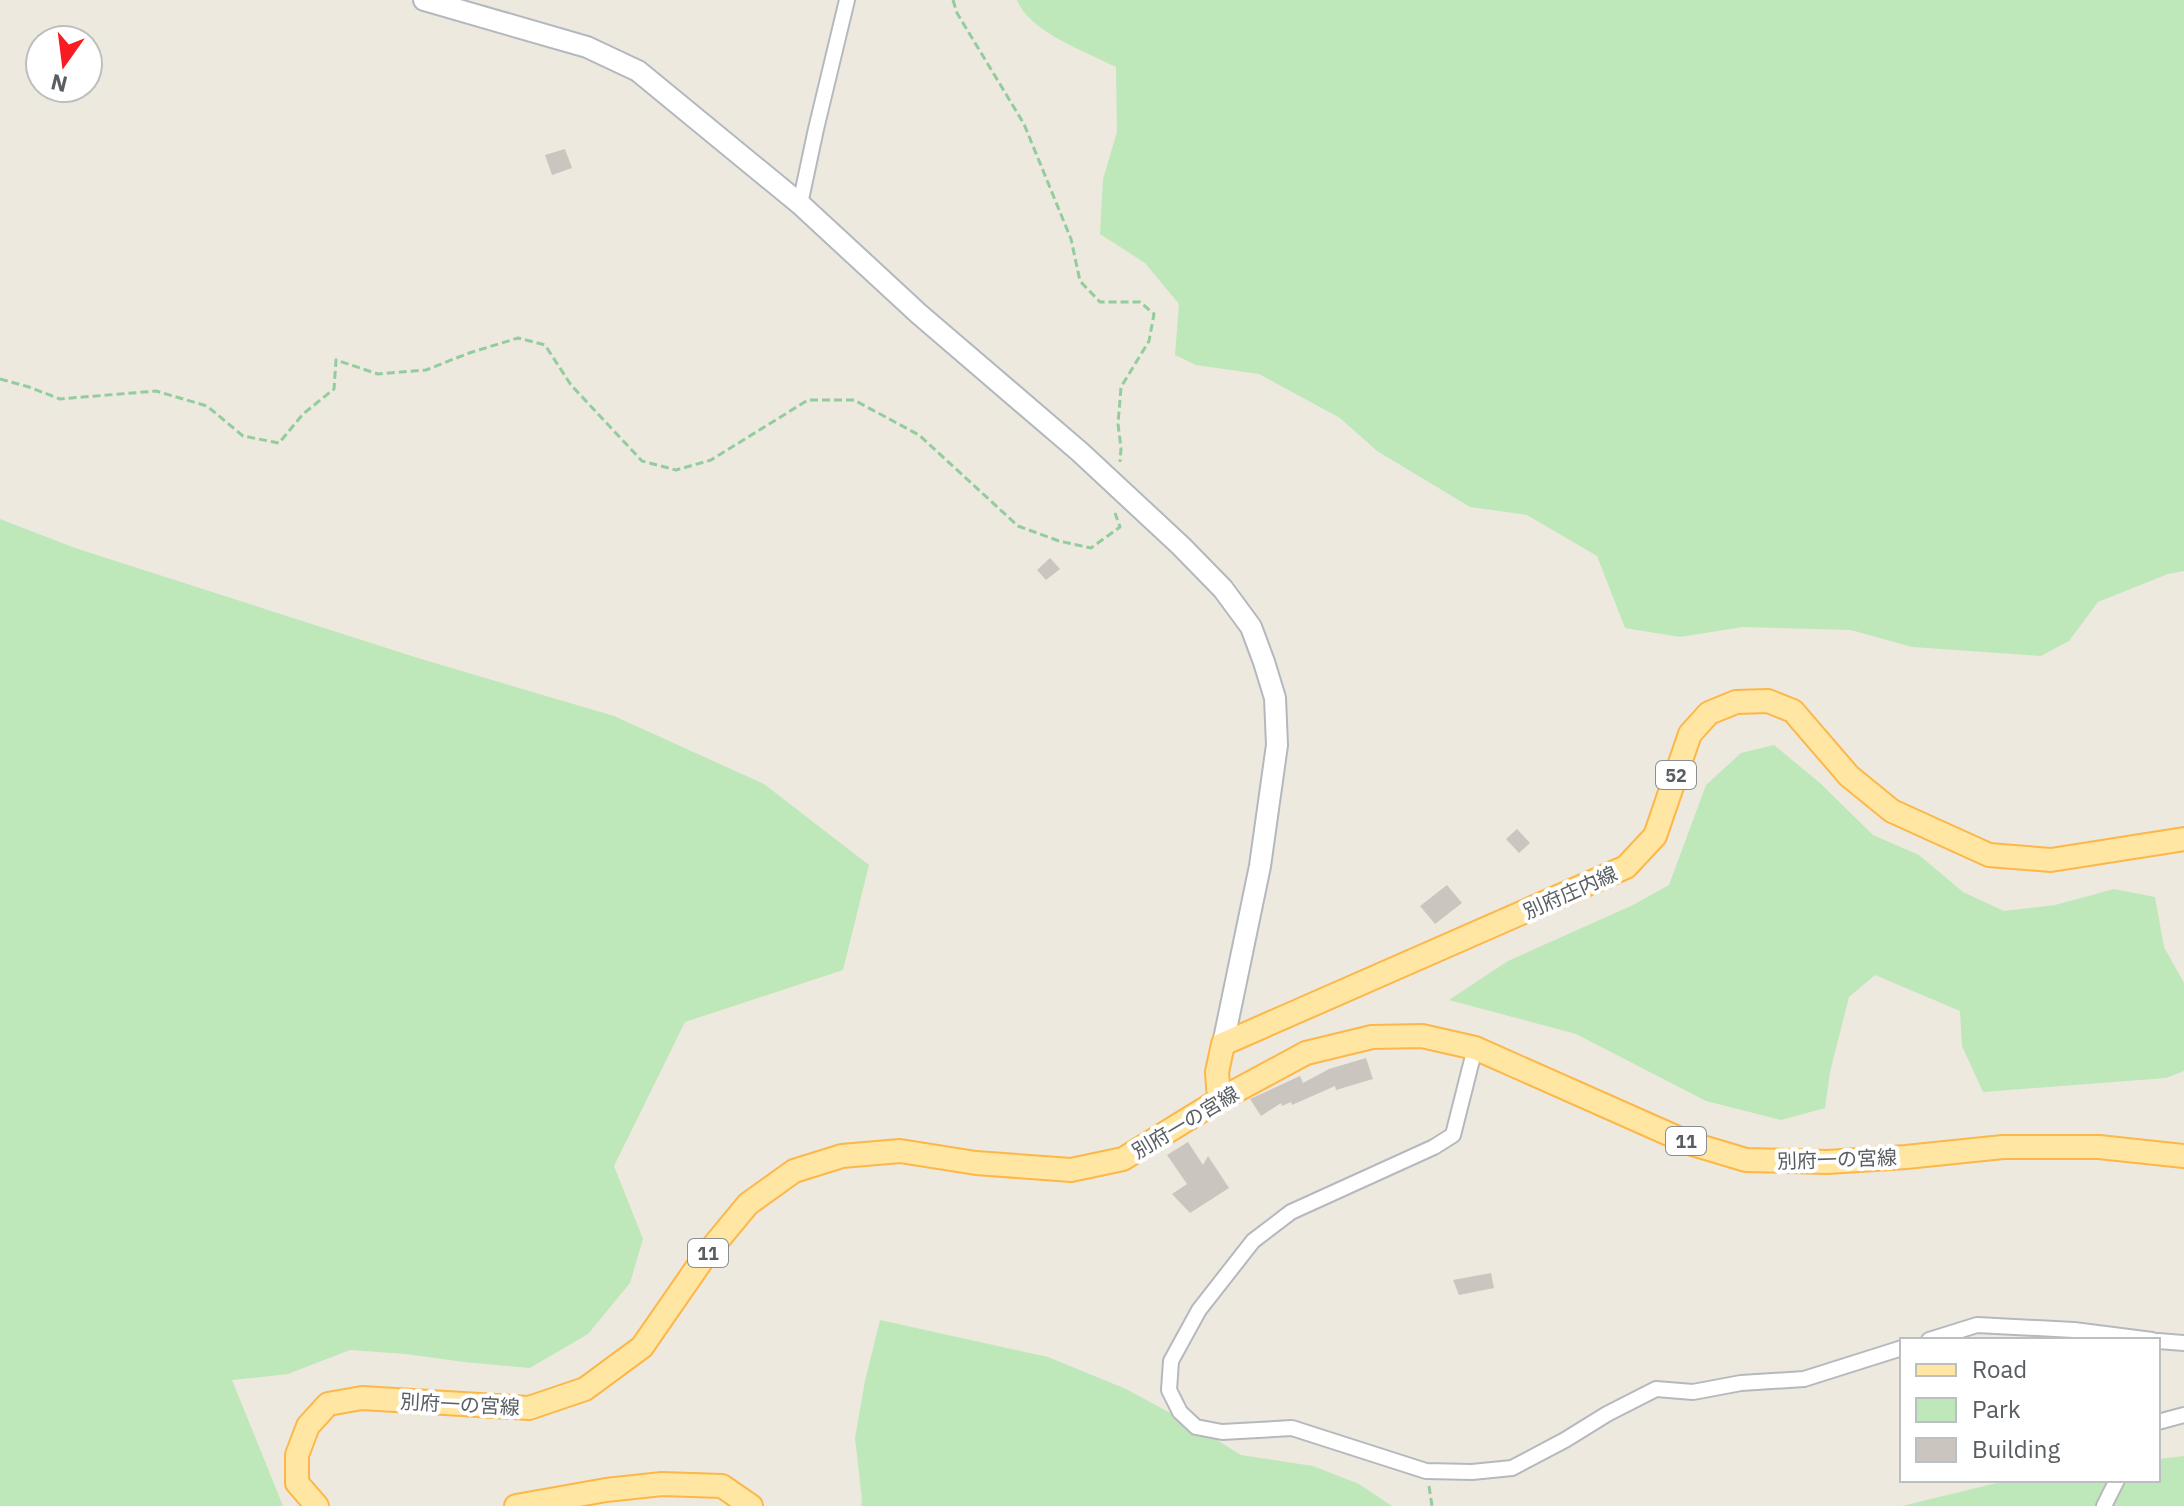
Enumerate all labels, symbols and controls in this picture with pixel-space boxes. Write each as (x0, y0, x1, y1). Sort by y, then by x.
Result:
north arrow (24, 24, 104, 104)
text: N (48, 68, 70, 100)
road number: 52 (1656, 761, 1696, 789)
street label: 別府庄内線 (1519, 859, 1621, 925)
street label: 別府一の宮線 (1127, 1080, 1243, 1164)
road number: 11 (1666, 1127, 1706, 1155)
street label: 別府一の宮線 (1777, 1143, 1897, 1175)
road number: 11 (688, 1239, 728, 1267)
legend (1900, 1338, 2160, 1482)
text: Road (1972, 1353, 2027, 1385)
street label: 別府一の宮線 (399, 1387, 521, 1421)
text: Park (1972, 1393, 2021, 1425)
text: Building (1972, 1433, 2060, 1465)

